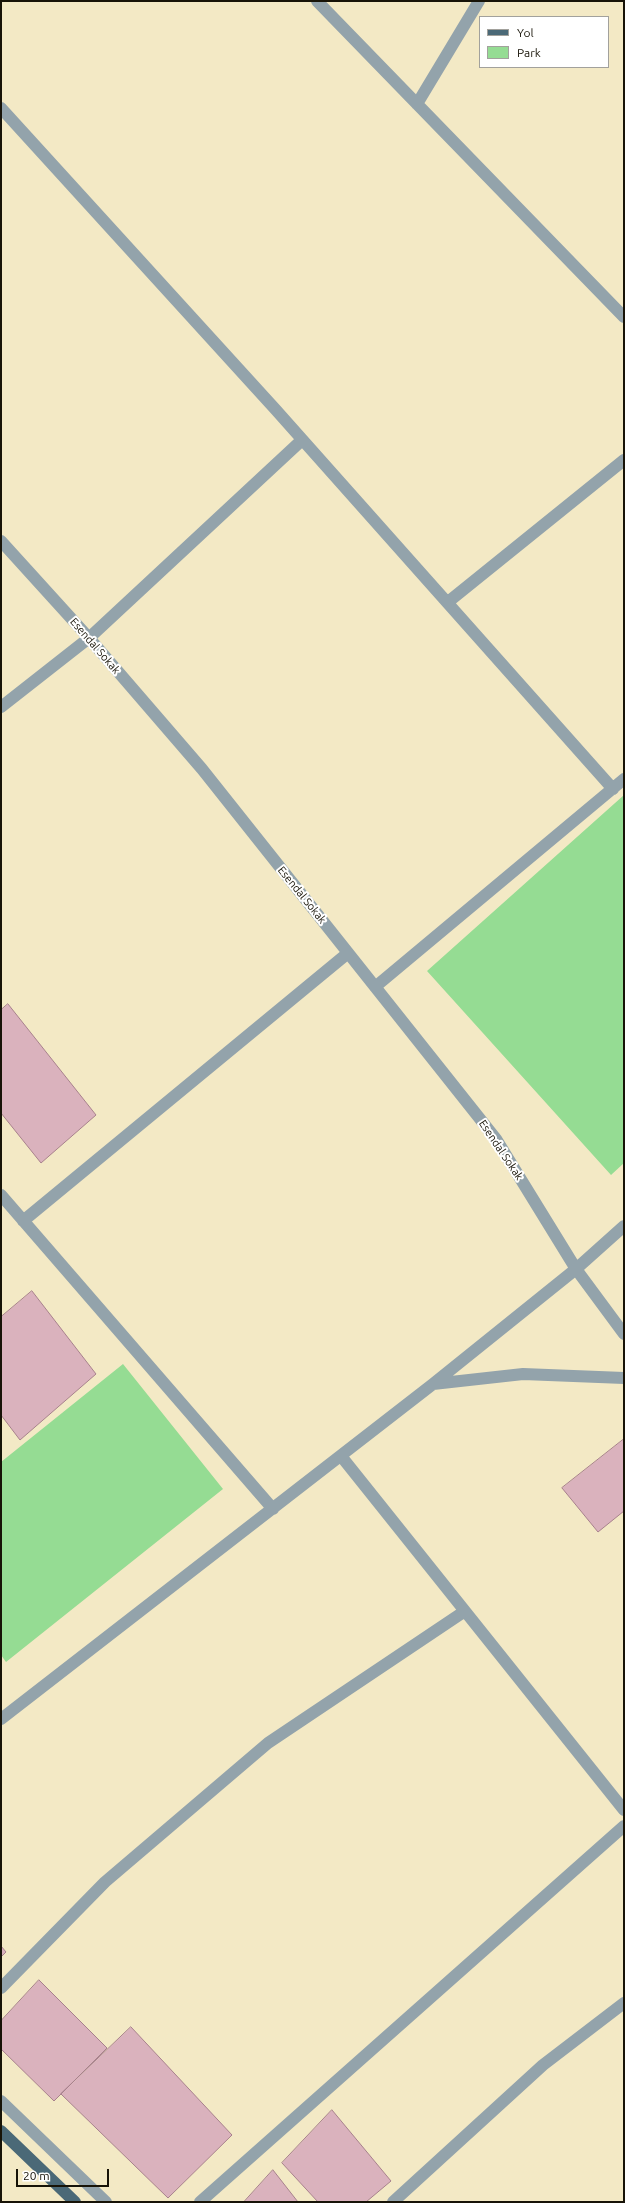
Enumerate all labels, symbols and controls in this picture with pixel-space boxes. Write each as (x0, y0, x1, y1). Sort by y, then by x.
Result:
legend (479, 16, 609, 68)
text: Yol (517, 26, 534, 39)
text: Park (517, 46, 541, 59)
street label: Esendal Sokak (67, 615, 123, 677)
street label: Esendal Sokak (275, 864, 329, 926)
street label: Esendal Sokak (476, 1117, 526, 1183)
scale bar (18, 2161, 111, 2187)
text: 20 m (23, 2169, 50, 2182)

